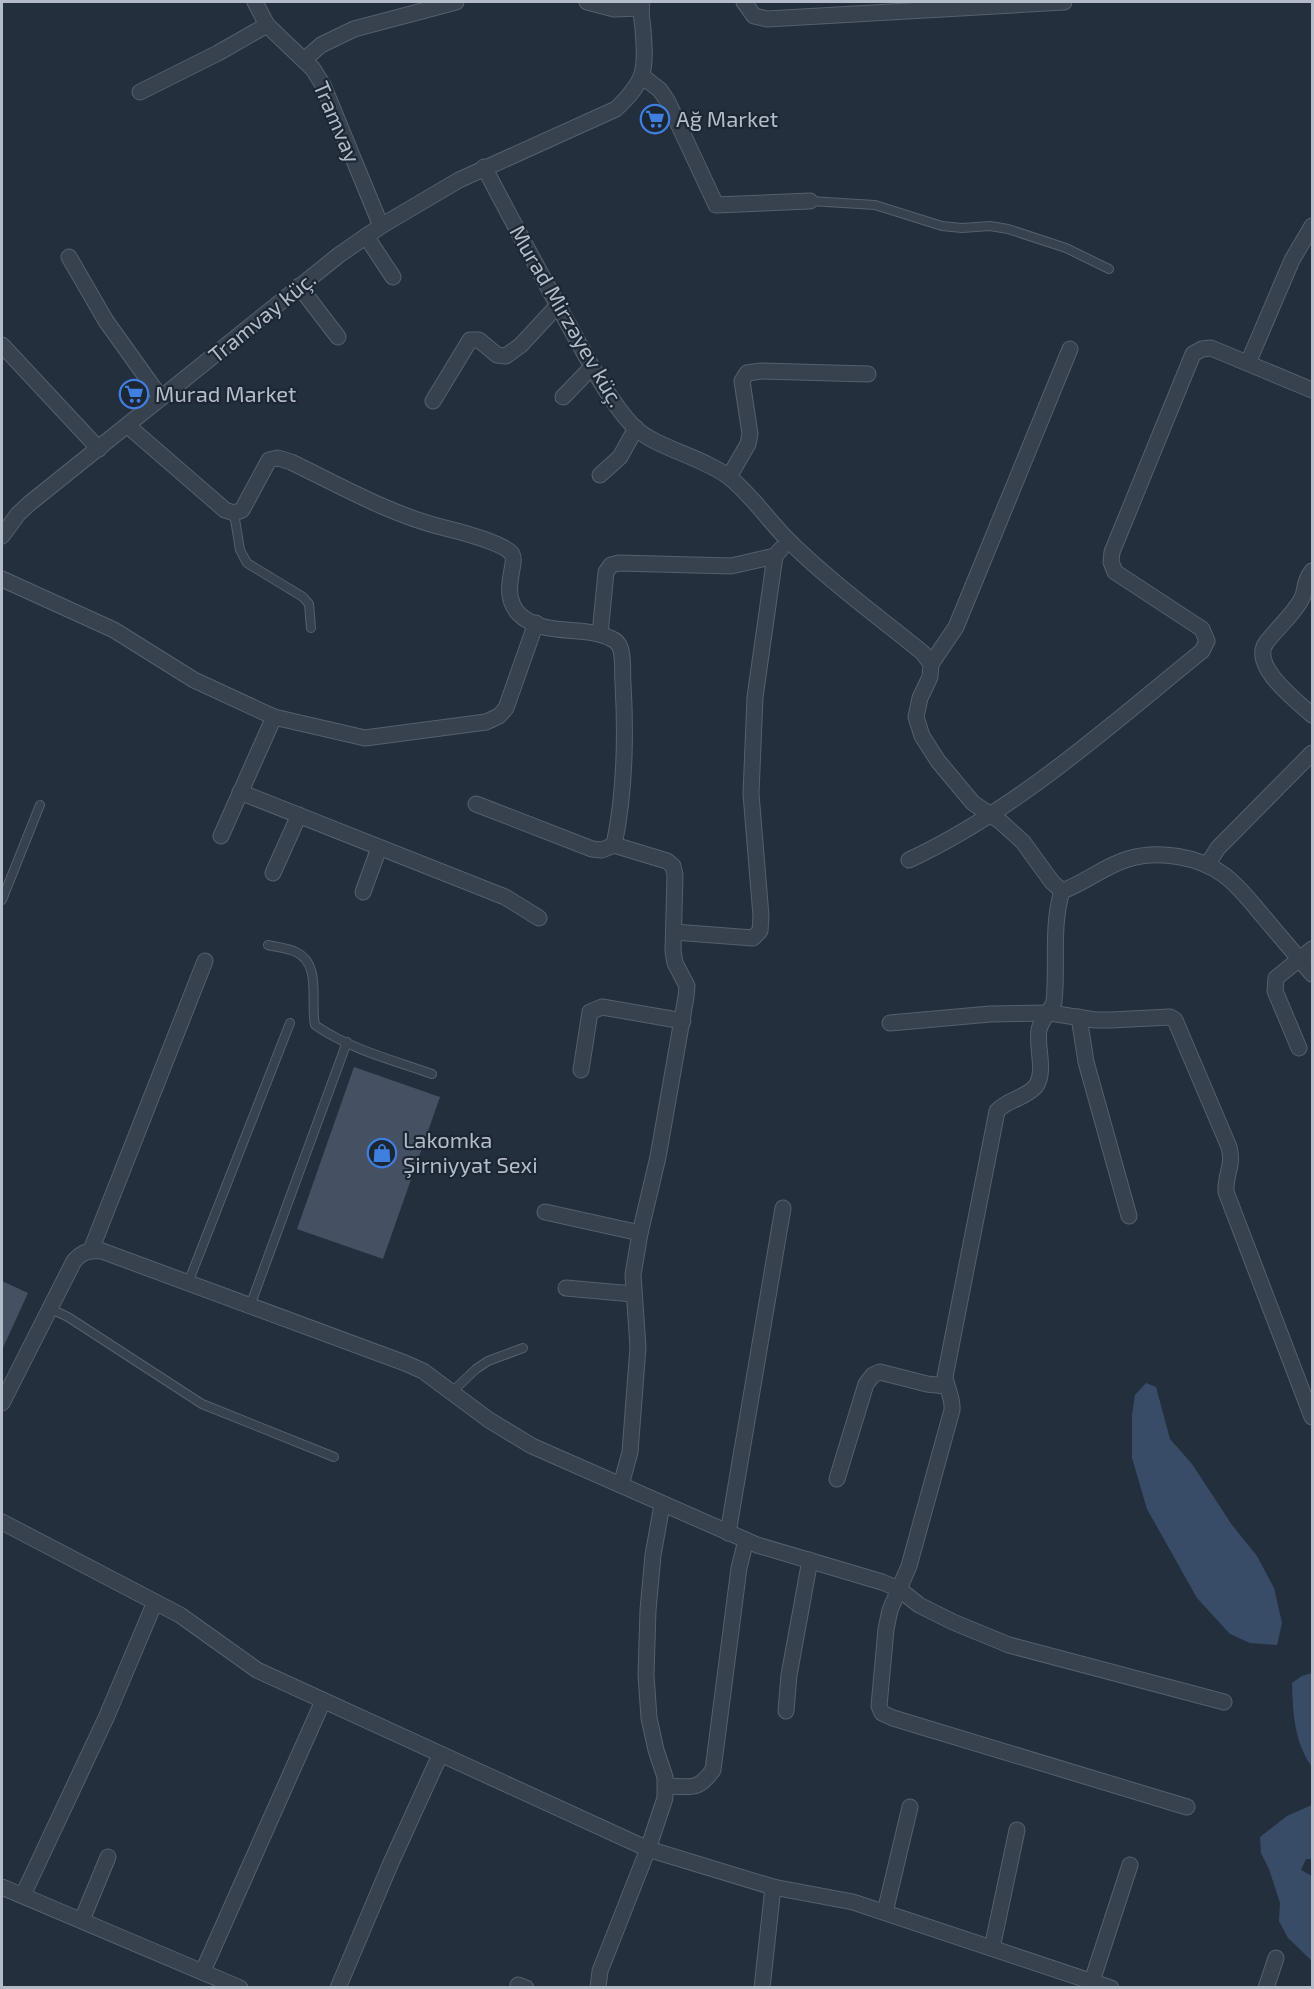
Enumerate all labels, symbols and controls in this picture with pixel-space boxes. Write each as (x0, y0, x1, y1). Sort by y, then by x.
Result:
street label: Tramvay (309, 77, 367, 167)
supermarket icon: Ağ Market (639, 103, 671, 135)
place label: Ağ Market (676, 105, 778, 131)
street label: Murad Mirzəyev küç. (503, 220, 631, 412)
street label: Tramvay küç. (203, 265, 321, 369)
supermarket icon: Murad Market (118, 378, 150, 410)
place label: Murad Market (155, 380, 297, 406)
place label: Lakomka Şirniyyat Sexi (403, 1126, 538, 1179)
shop icon: Lakomka Şirniyyat Sexi (366, 1137, 398, 1169)

